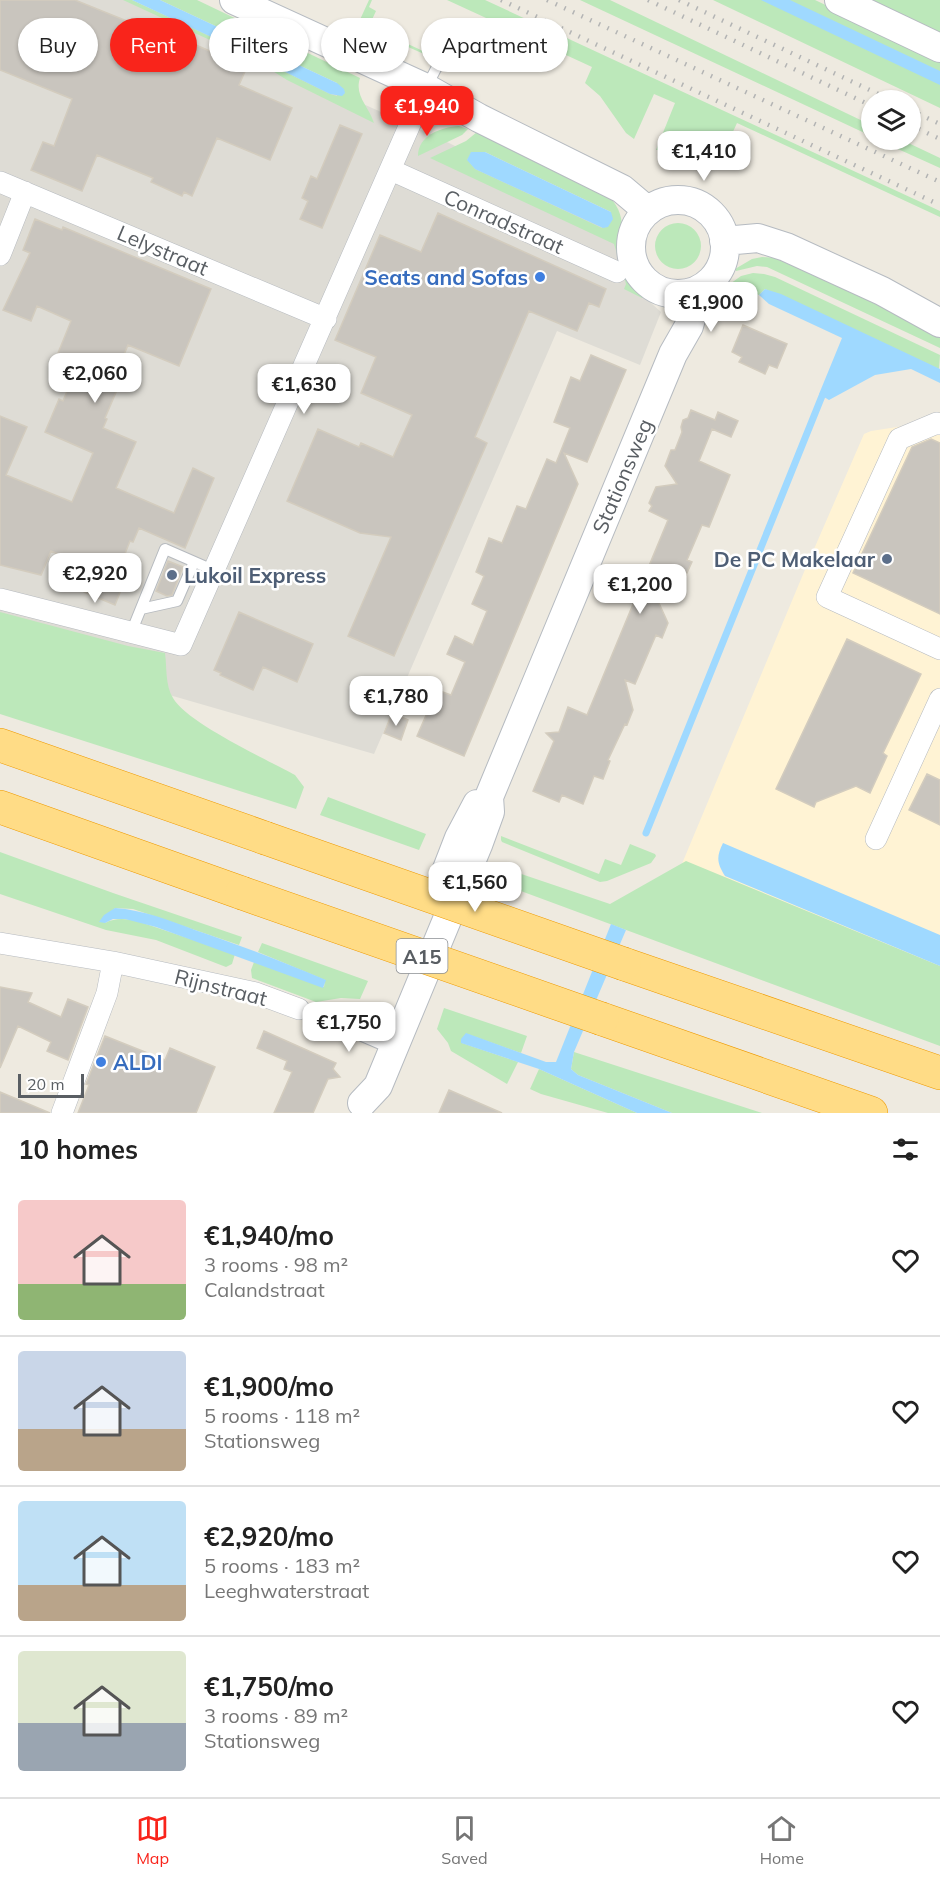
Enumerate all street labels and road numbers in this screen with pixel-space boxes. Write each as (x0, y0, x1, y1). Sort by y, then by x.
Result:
street label: Conradstraat (440, 183, 568, 259)
street label: Lelystraat (114, 219, 212, 281)
street label: Stationsweg (586, 415, 658, 537)
road number: A15 (396, 939, 448, 973)
street label: Rijnstraat (172, 963, 270, 1011)

